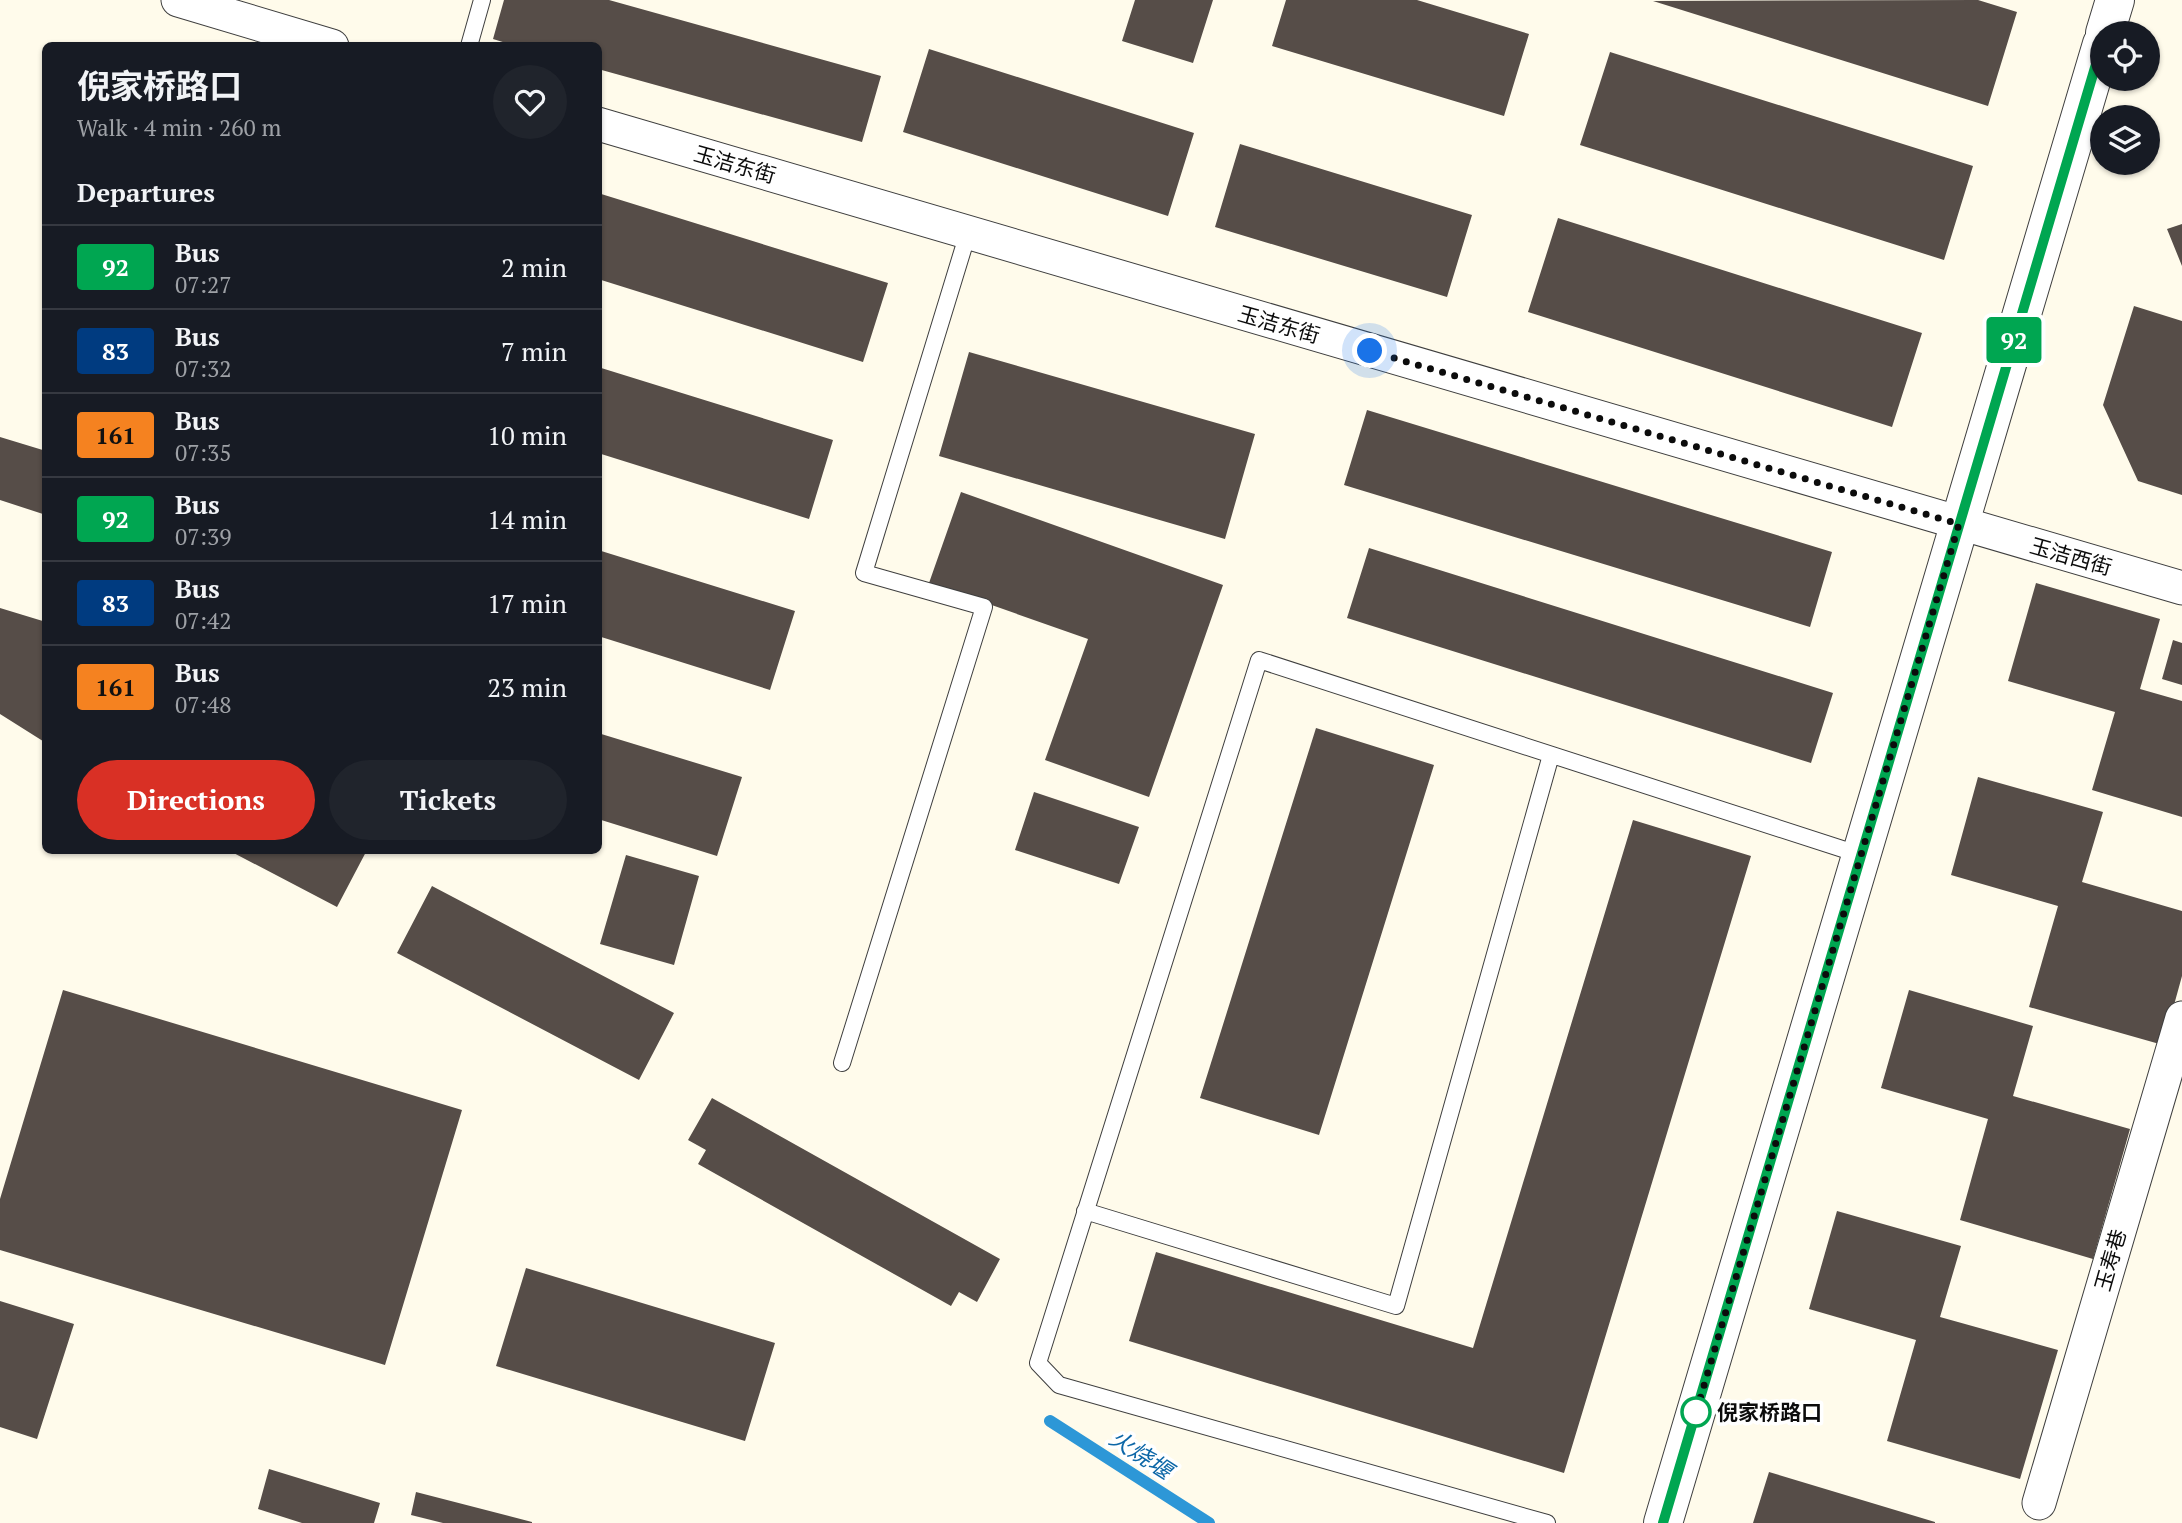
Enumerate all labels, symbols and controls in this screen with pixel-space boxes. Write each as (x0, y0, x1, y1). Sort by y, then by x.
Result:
map controls (2090, 21, 2160, 175)
button: locate (2090, 21, 2160, 91)
text: 倪家桥路口 (77, 64, 242, 107)
button: heart (493, 65, 567, 139)
button: layers (2090, 105, 2160, 175)
text: Walk · 4 min · 260 m (77, 112, 281, 143)
street label: 玉洁东街 (691, 139, 779, 189)
text: Departures (77, 175, 215, 209)
text: Bus (175, 235, 220, 269)
text: 2 min (501, 250, 567, 284)
text: 92 (102, 251, 129, 283)
text: 07:27 (175, 269, 232, 300)
street label: 玉洁东街 (1235, 299, 1323, 349)
line badge: 92 (1982, 317, 2046, 363)
text: Bus (175, 319, 220, 353)
text: 92 (2000, 324, 2028, 356)
your location (1352, 333, 1387, 368)
text: 7 min (501, 334, 567, 368)
text: 83 (102, 335, 129, 367)
text: 07:32 (175, 353, 232, 384)
text: Bus (175, 403, 220, 437)
text: 10 min (487, 418, 567, 452)
text: 161 (95, 419, 136, 451)
text: 07:35 (175, 437, 232, 468)
text: Bus (175, 487, 220, 521)
text: 14 min (487, 502, 567, 536)
text: 92 (102, 503, 129, 535)
text: 07:39 (175, 521, 232, 552)
street label: 玉洁西街 (2027, 531, 2115, 581)
text: Bus (175, 571, 220, 605)
text: 17 min (487, 586, 567, 620)
text: 83 (102, 587, 129, 619)
text: 07:42 (175, 605, 232, 636)
text: Bus (175, 655, 220, 689)
text: 23 min (487, 670, 567, 704)
text: 161 (95, 671, 136, 703)
text: 07:48 (175, 689, 232, 720)
button: Directions (77, 760, 315, 840)
button: Tickets (329, 760, 567, 840)
street label: 玉寿巷 (2088, 1226, 2132, 1294)
marker: 倪家桥路口 (1681, 1397, 1711, 1427)
place label: 倪家桥路口 (1717, 1398, 1822, 1426)
water label: 火烧堰 (1104, 1422, 1182, 1488)

